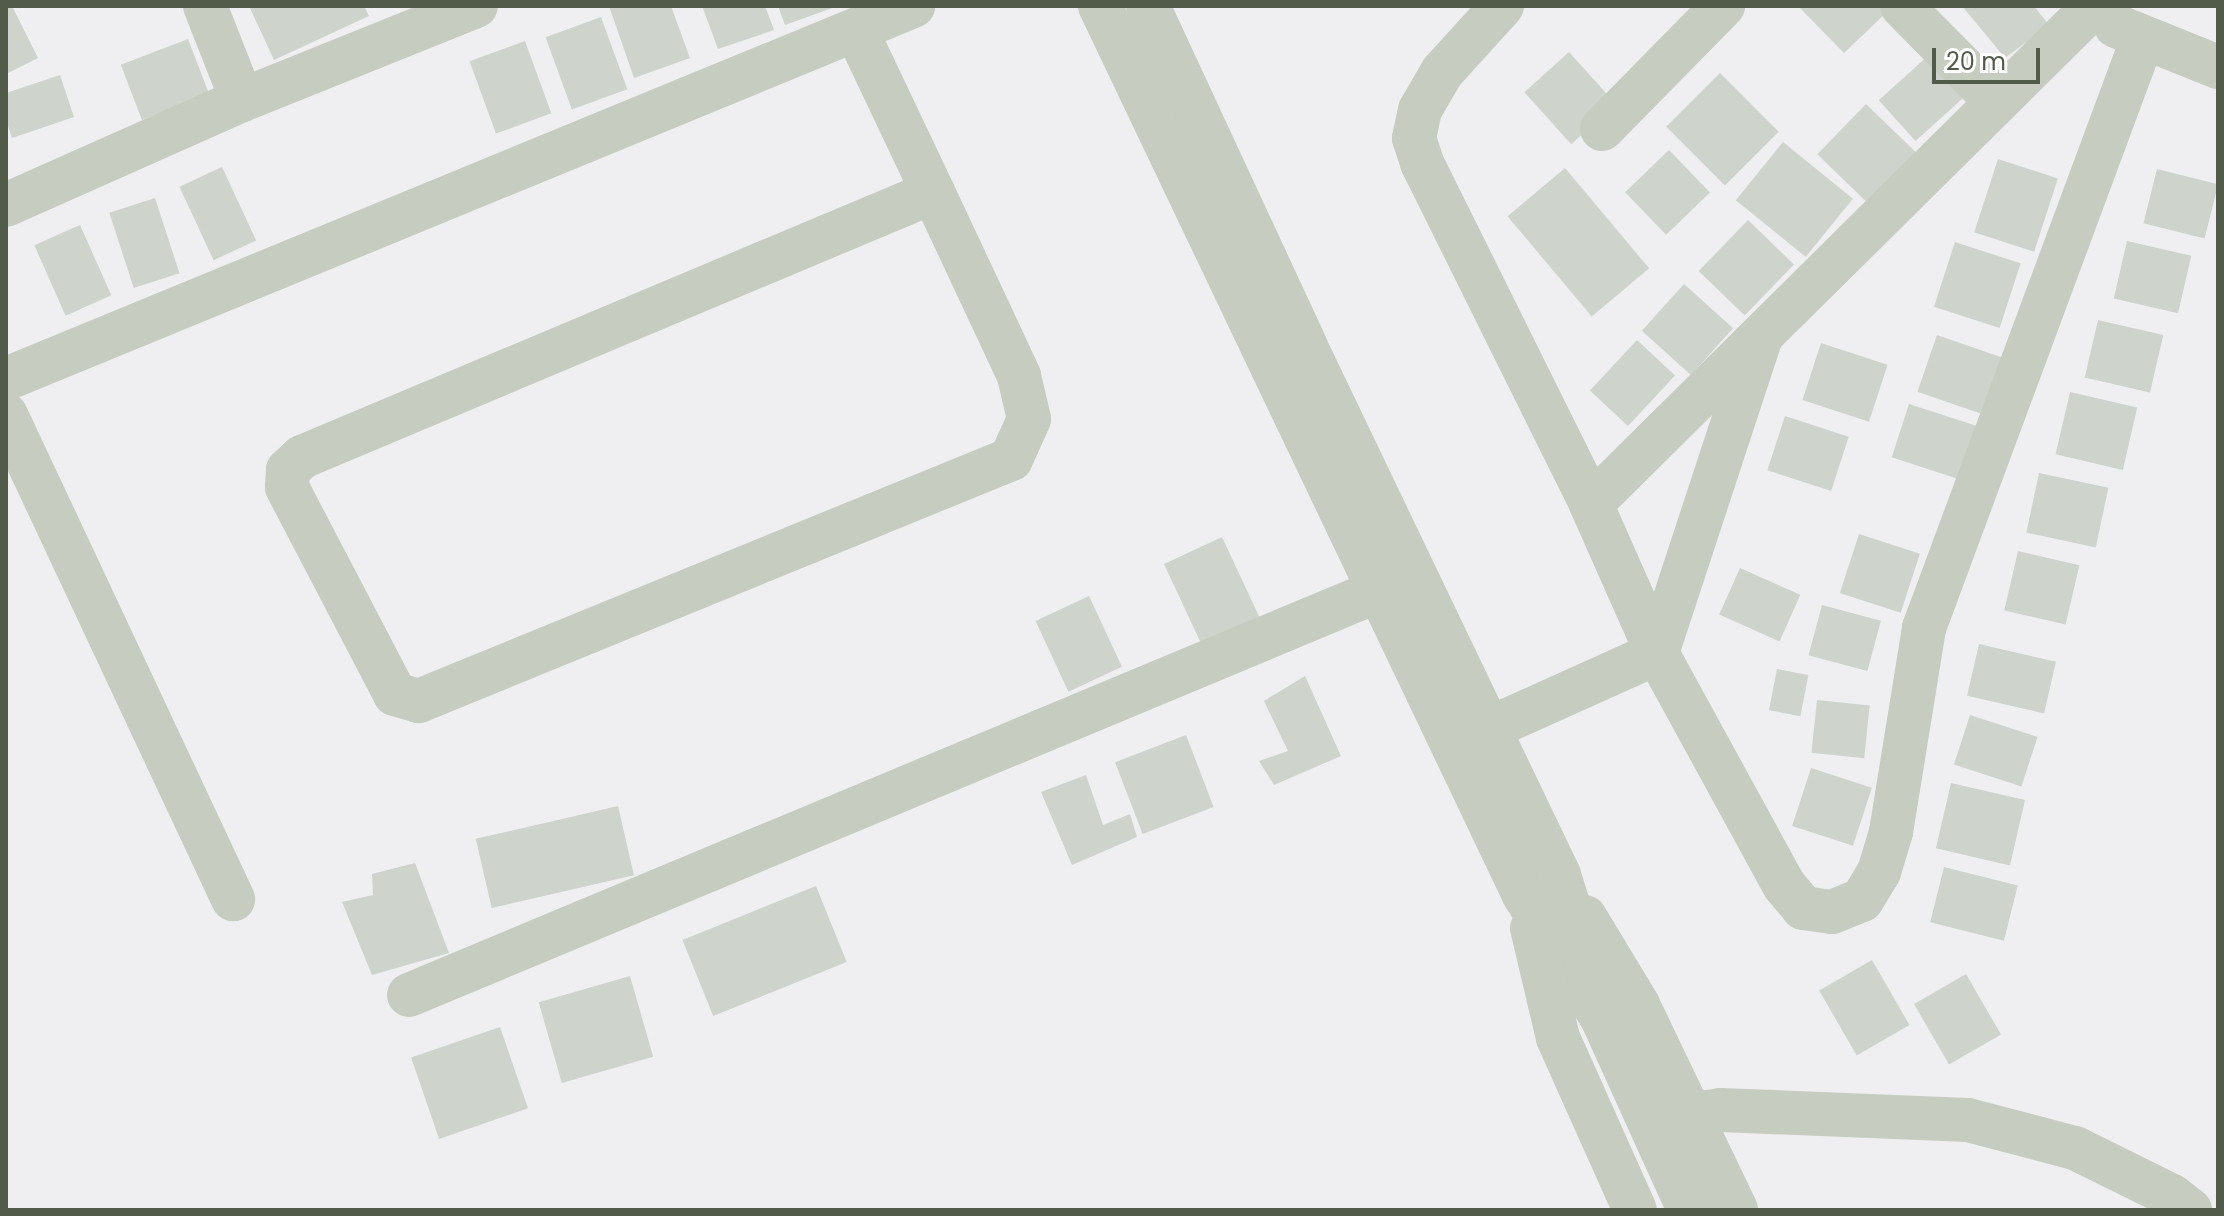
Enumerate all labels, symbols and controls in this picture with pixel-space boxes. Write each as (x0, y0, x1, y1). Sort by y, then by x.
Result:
scale bar (1936, 32, 2044, 82)
text: 20 m (1946, 45, 2006, 78)

